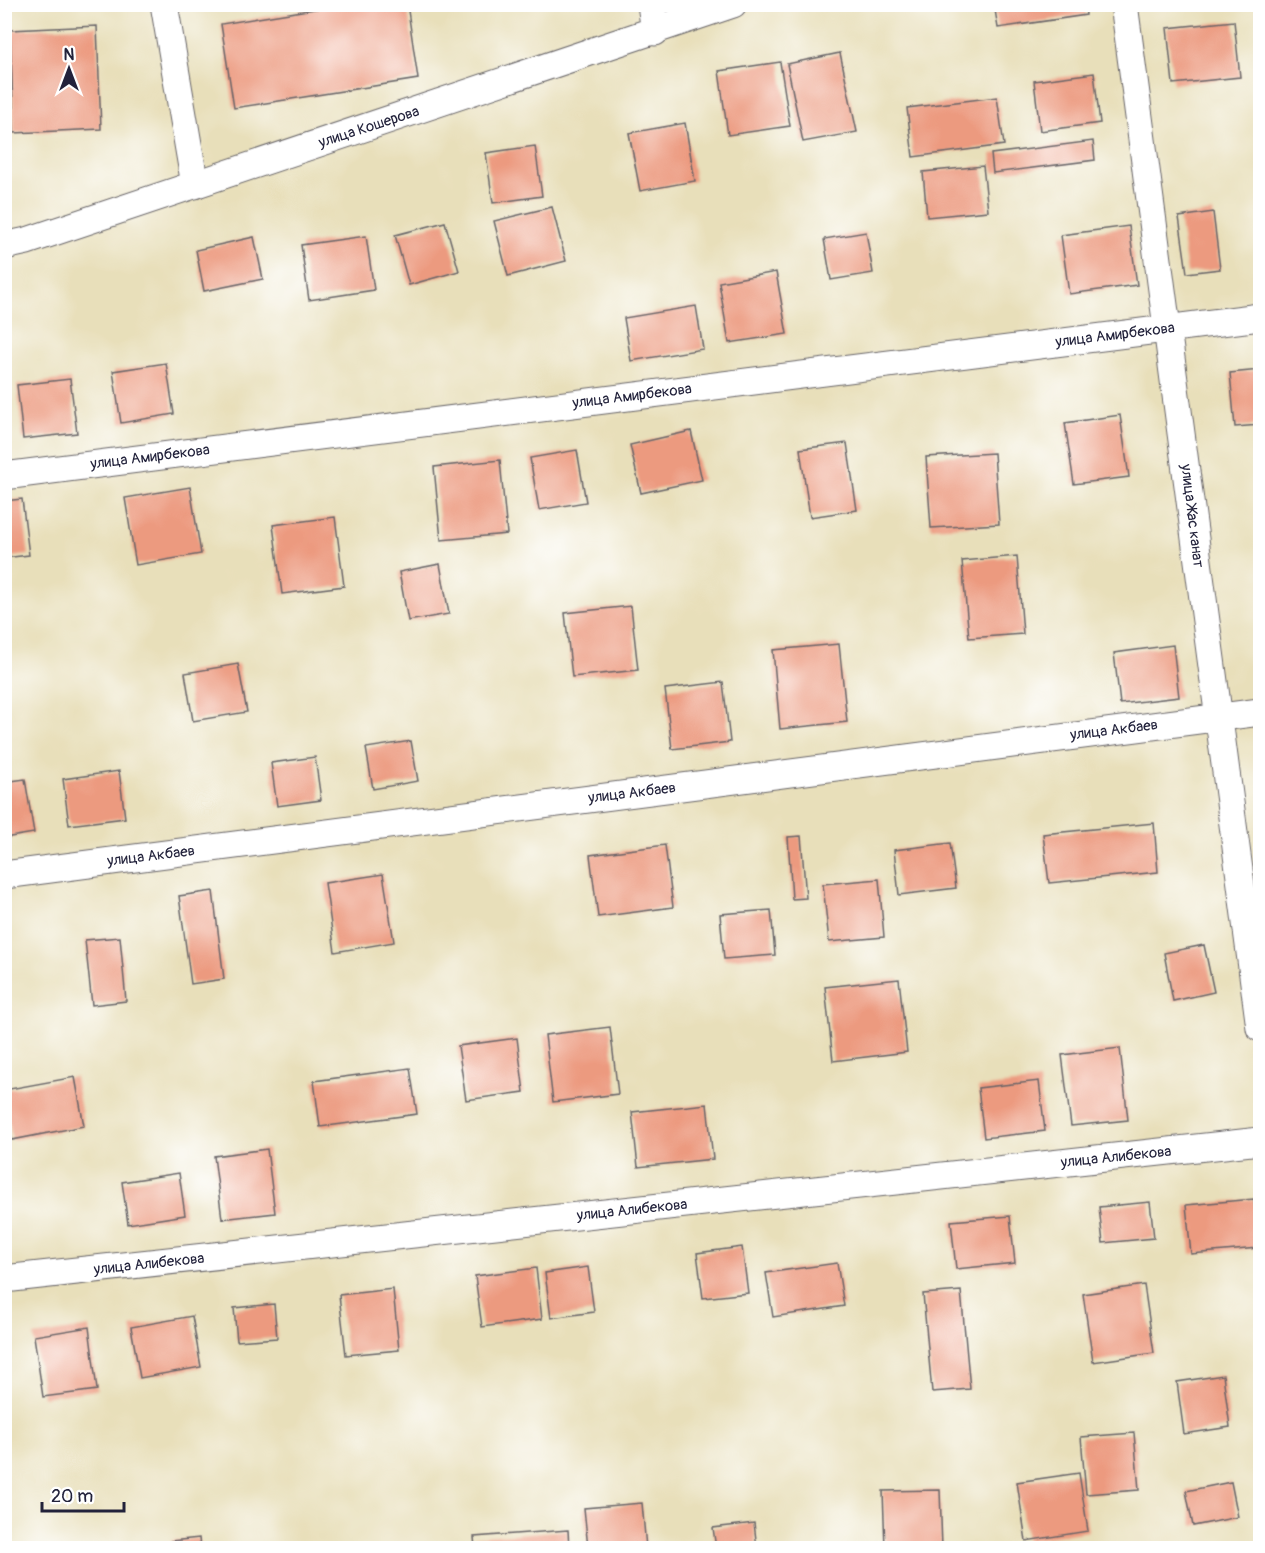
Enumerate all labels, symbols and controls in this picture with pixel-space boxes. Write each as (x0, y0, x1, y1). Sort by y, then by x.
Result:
north arrow (39, 39, 99, 99)
text: N (64, 45, 75, 65)
street label: улица Кошерова (315, 102, 422, 153)
street label: улица Амирбекова (1053, 318, 1176, 352)
street label: улица Амирбекова (570, 379, 693, 413)
street label: улица Амирбекова (88, 440, 211, 474)
street label: улица Жас канат (1176, 462, 1208, 569)
street label: улица Акбаев (1068, 715, 1159, 745)
street label: улица Акбаев (586, 778, 677, 808)
street label: улица Акбаев (105, 841, 196, 871)
street label: улица Алибекова (1059, 1142, 1172, 1172)
street label: улица Алибекова (575, 1195, 688, 1225)
street label: улица Алибекова (92, 1249, 205, 1279)
scale bar (42, 1475, 124, 1513)
text: 20 m (51, 1485, 93, 1508)

